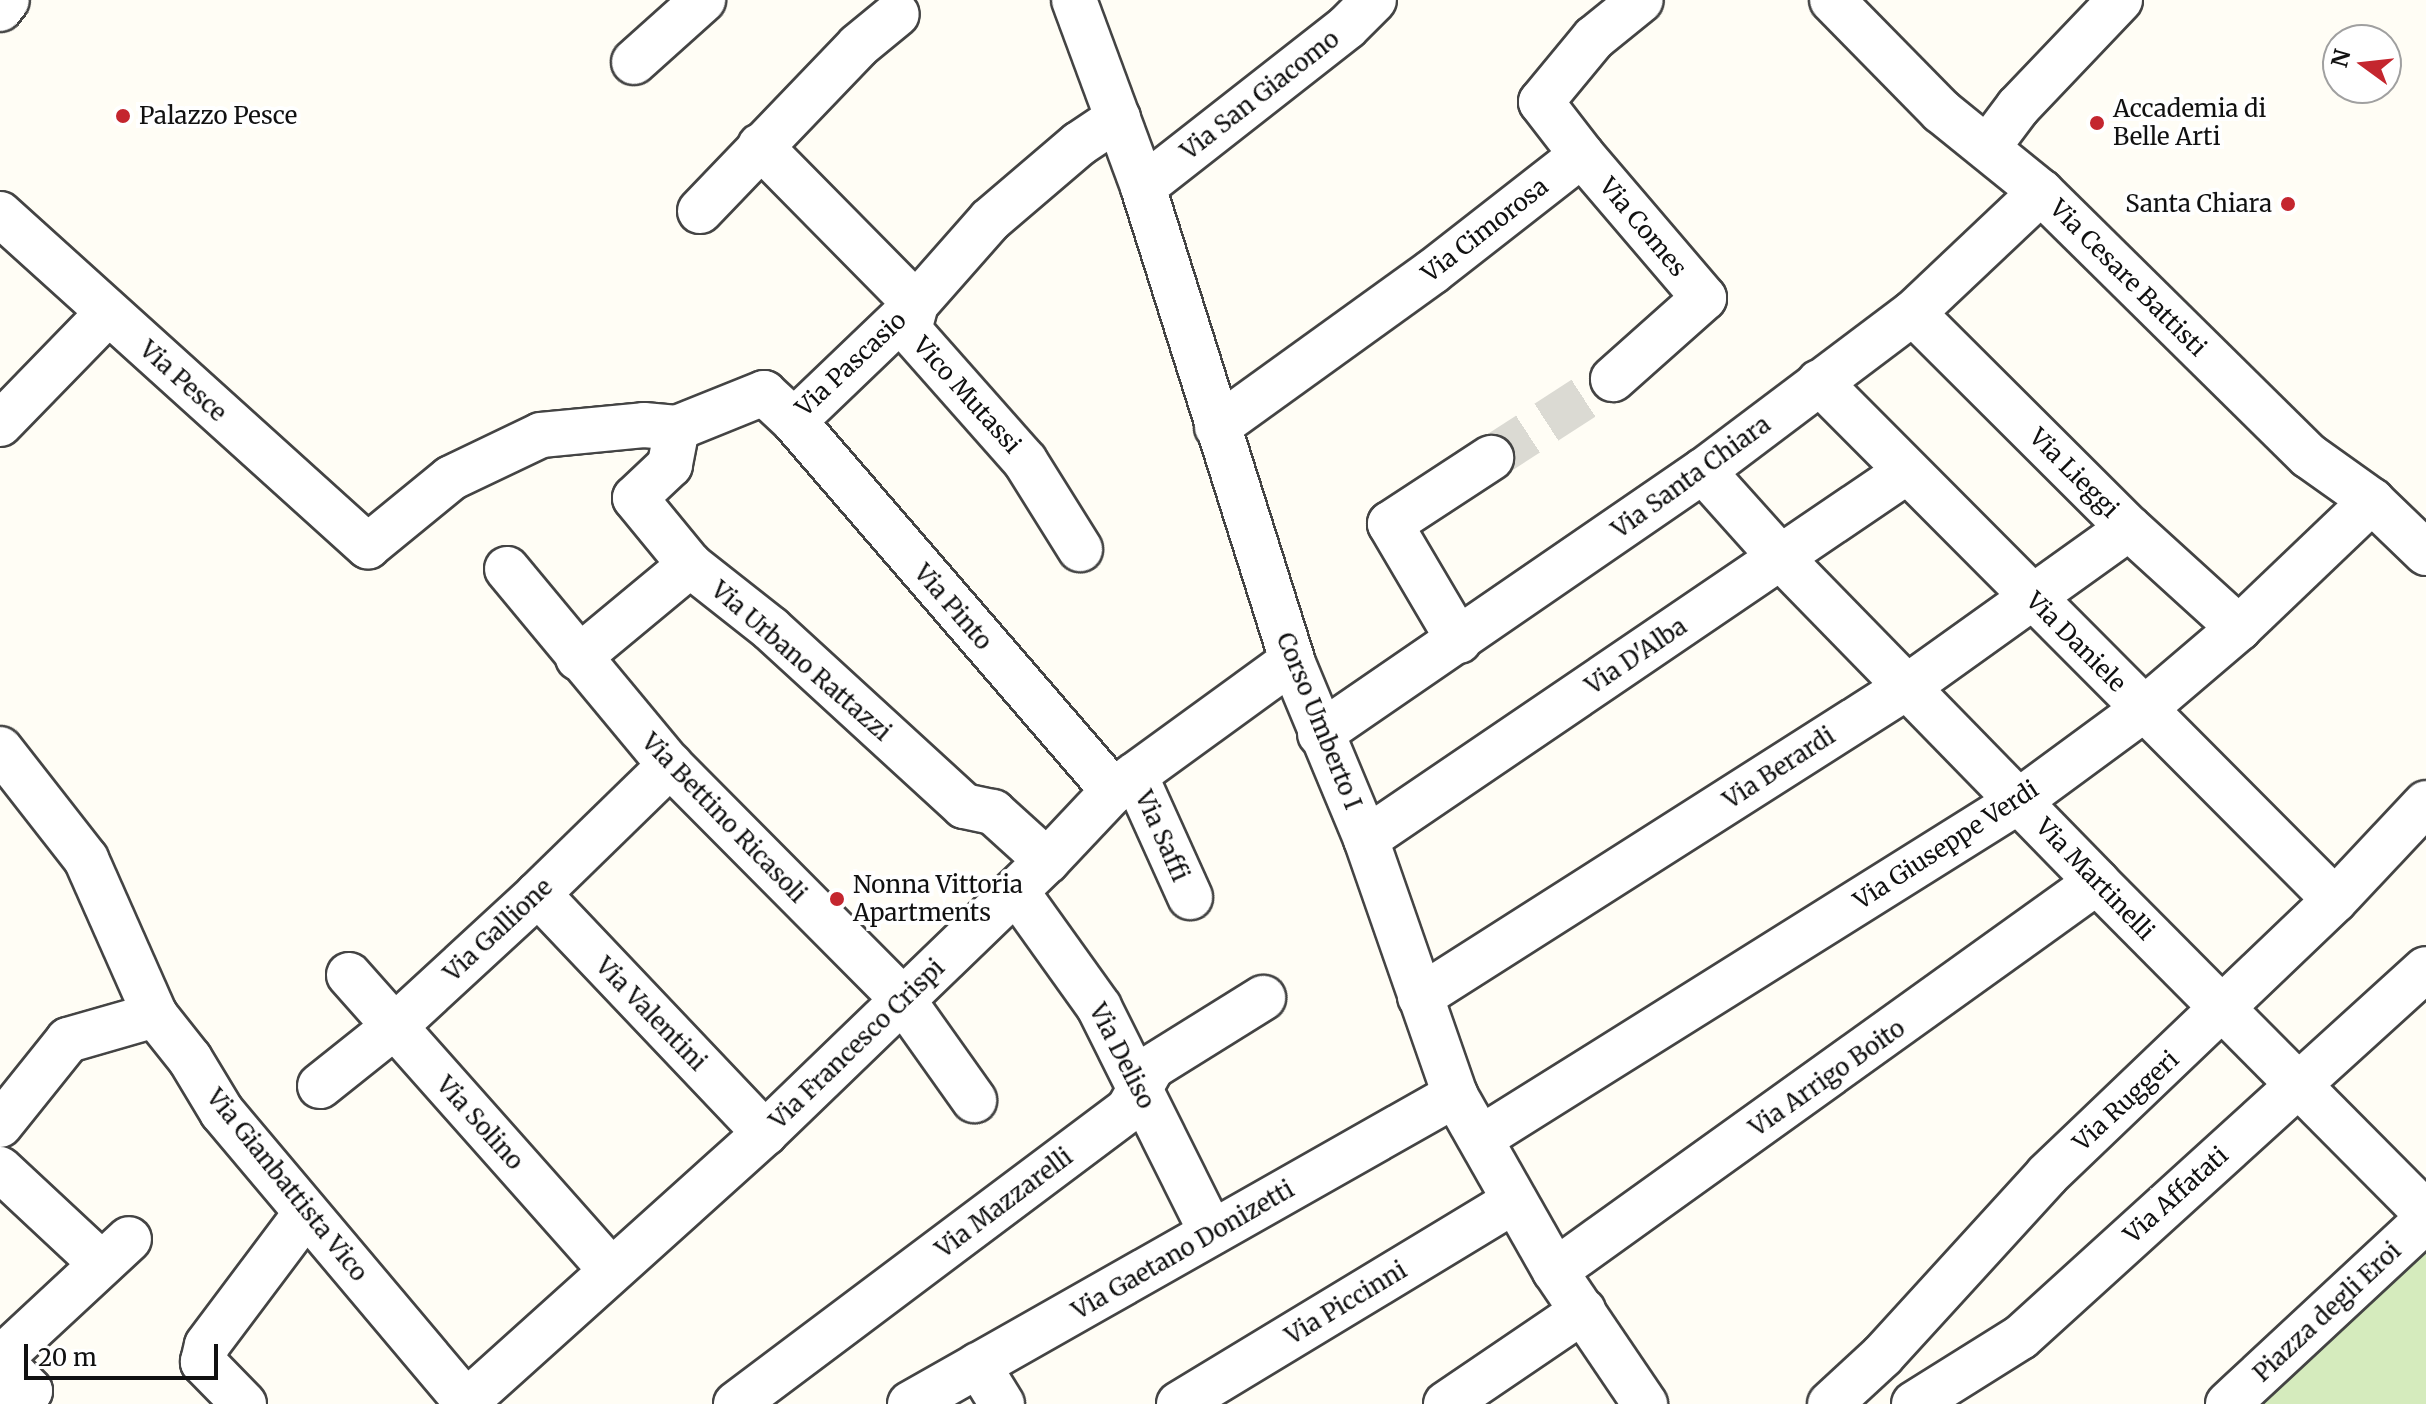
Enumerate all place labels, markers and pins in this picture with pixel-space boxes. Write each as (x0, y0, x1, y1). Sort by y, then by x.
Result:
place label: Accademia di Belle Arti (2113, 95, 2266, 151)
place label: Palazzo Pesce (139, 102, 297, 130)
marker: Palazzo Pesce (114, 107, 132, 125)
marker: Accademia di Belle Arti (2088, 114, 2106, 132)
place label: Santa Chiara (2125, 190, 2272, 218)
marker: Santa Chiara (2279, 195, 2297, 213)
place label: Nonna Vittoria Apartments (853, 871, 1023, 927)
marker: Nonna Vittoria Apartments (828, 890, 846, 908)

